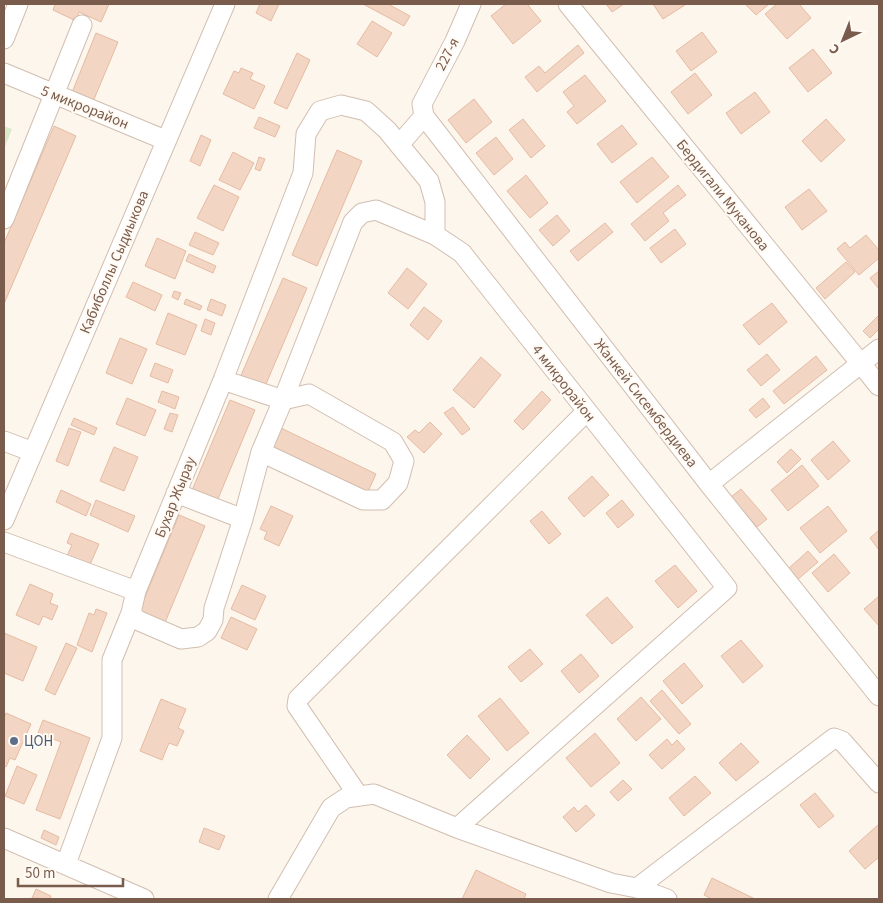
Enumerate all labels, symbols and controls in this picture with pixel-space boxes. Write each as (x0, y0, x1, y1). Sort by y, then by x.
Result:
north arrow (818, 15, 868, 65)
street label: 227-я (430, 34, 465, 74)
text: С (825, 39, 845, 59)
street label: 5 микрорайон (38, 80, 132, 135)
street label: Бердигали Муканова (671, 135, 774, 256)
street label: Кабиболлы Сыдиыкова (75, 187, 154, 337)
street label: Жанкей Сисембердиева (589, 335, 703, 472)
street label: 4 микрорайон (527, 340, 601, 426)
street label: Бухар Жырау (150, 453, 201, 541)
place label: ЦОН (24, 731, 53, 752)
marker: ЦОН (8, 735, 20, 747)
scale bar (18, 856, 122, 888)
text: 50 m (25, 863, 55, 884)

